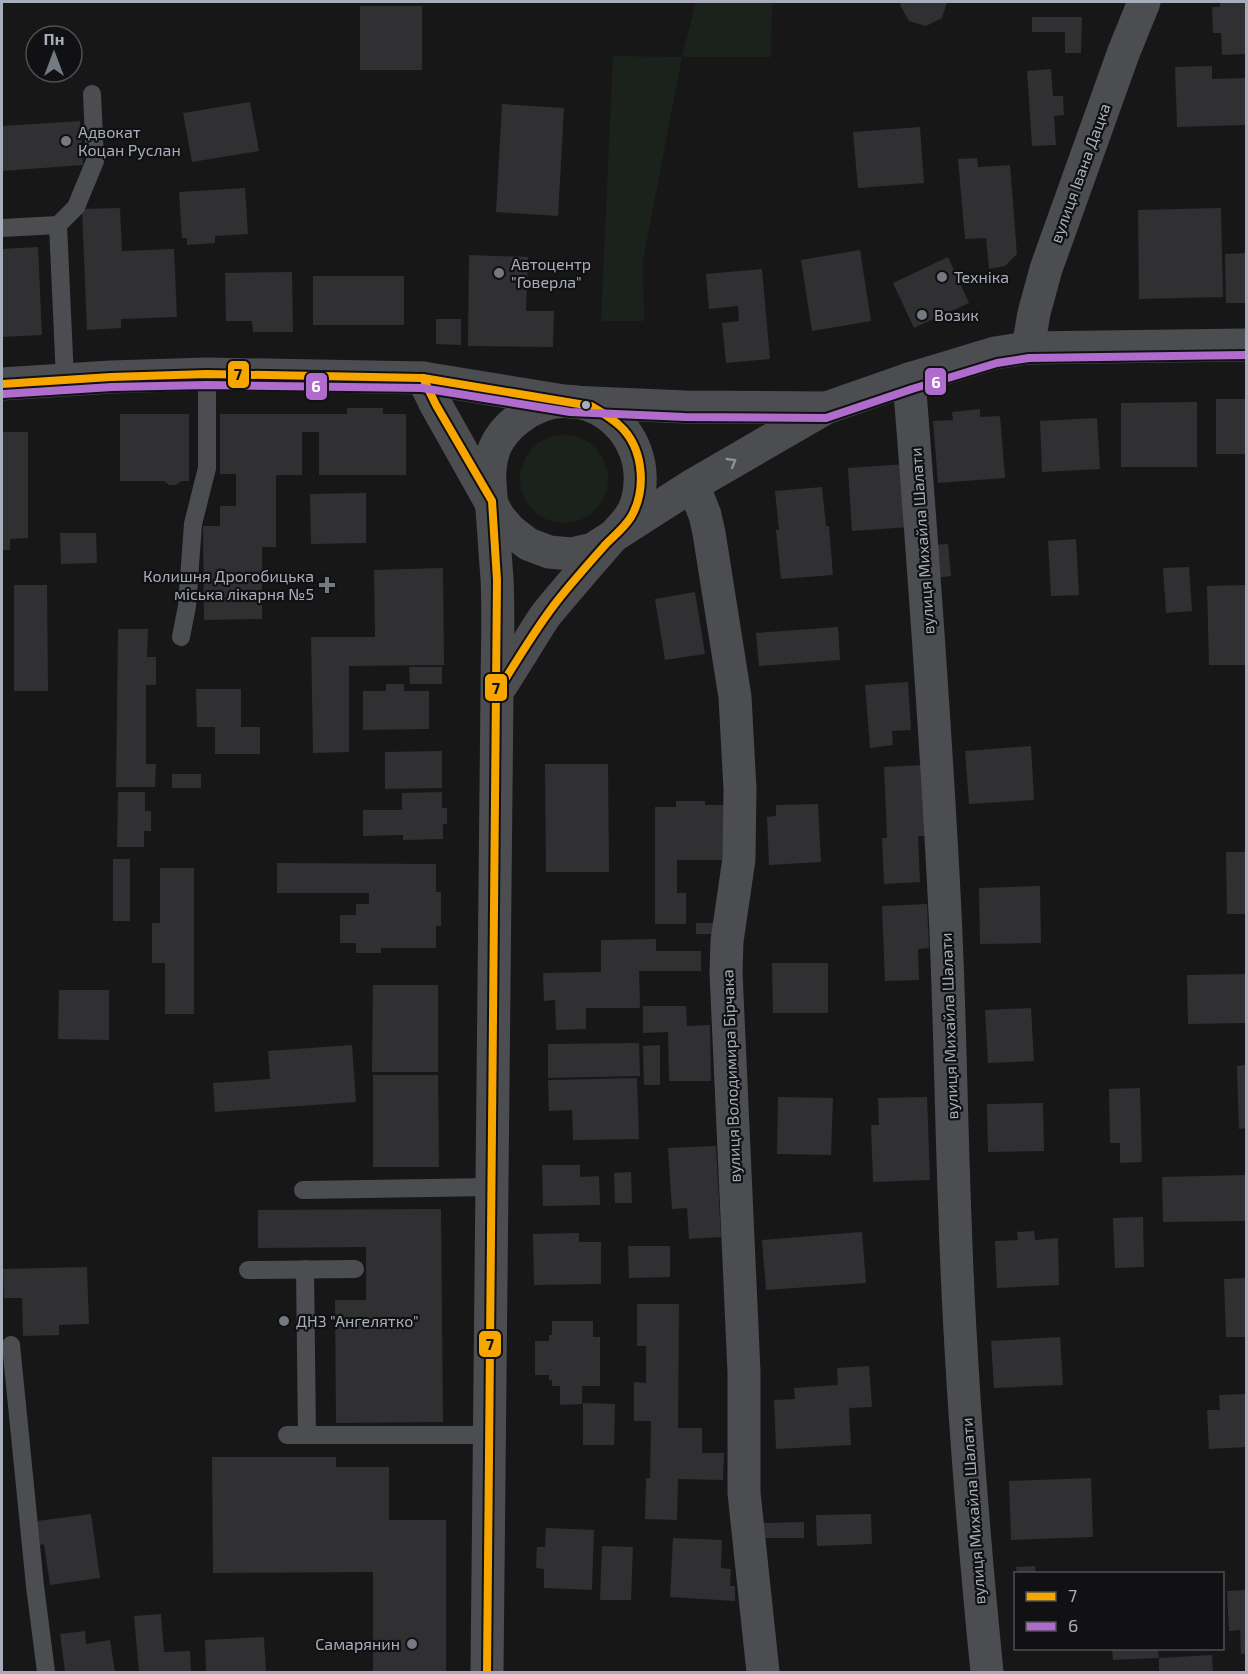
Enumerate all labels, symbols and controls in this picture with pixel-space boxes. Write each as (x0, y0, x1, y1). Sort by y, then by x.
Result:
north arrow (24, 24, 84, 84)
text: Пн (44, 29, 64, 48)
street label: вулиця Івана Дацка (1045, 100, 1115, 246)
place label: Адвокат Коцан Руслан (78, 122, 181, 160)
marker: Адвокат Коцан Руслан (59, 134, 73, 148)
place label: Автоцентр "Говерла" (511, 254, 591, 291)
marker: Автоцентр "Говерла" (492, 266, 506, 280)
place label: Техніка (954, 267, 1009, 286)
marker: Техніка (935, 270, 949, 284)
place label: Возик (934, 305, 979, 324)
marker: Возик (915, 308, 929, 322)
line badge: 7 (227, 360, 250, 389)
text: 7 (234, 364, 243, 383)
line badge: 6 (924, 367, 947, 396)
line badge: 6 (305, 372, 328, 401)
text: 6 (931, 372, 941, 391)
text: 6 (311, 376, 321, 395)
unlabelled marker (580, 399, 592, 411)
street label: вулиця Михайла Шалати (905, 447, 939, 635)
one-way arrow (726, 458, 736, 469)
place label: Колишня Дрогобицька міська лікарня №5 (143, 566, 314, 603)
marker: Колишня Дрогобицька міська лікарня №5 (318, 576, 336, 594)
line badge: 7 (484, 673, 508, 702)
text: 7 (492, 678, 501, 697)
street label: вулиця Михайла Шалати (936, 932, 962, 1120)
street label: вулиця Володимира Бірчака (717, 969, 745, 1183)
place label: ДНЗ "Ангелятко" (296, 1311, 419, 1330)
marker: ДНЗ "Ангелятко" (277, 1314, 291, 1328)
line badge: 7 (478, 1330, 502, 1358)
text: 7 (486, 1334, 495, 1353)
street label: вулиця Михайла Шалати (956, 1417, 990, 1605)
legend (1014, 1572, 1224, 1650)
text: 7 (1068, 1584, 1077, 1606)
text: 6 (1068, 1614, 1078, 1636)
place label: Самарянин (315, 1634, 400, 1653)
marker: Самарянин (405, 1637, 419, 1651)

